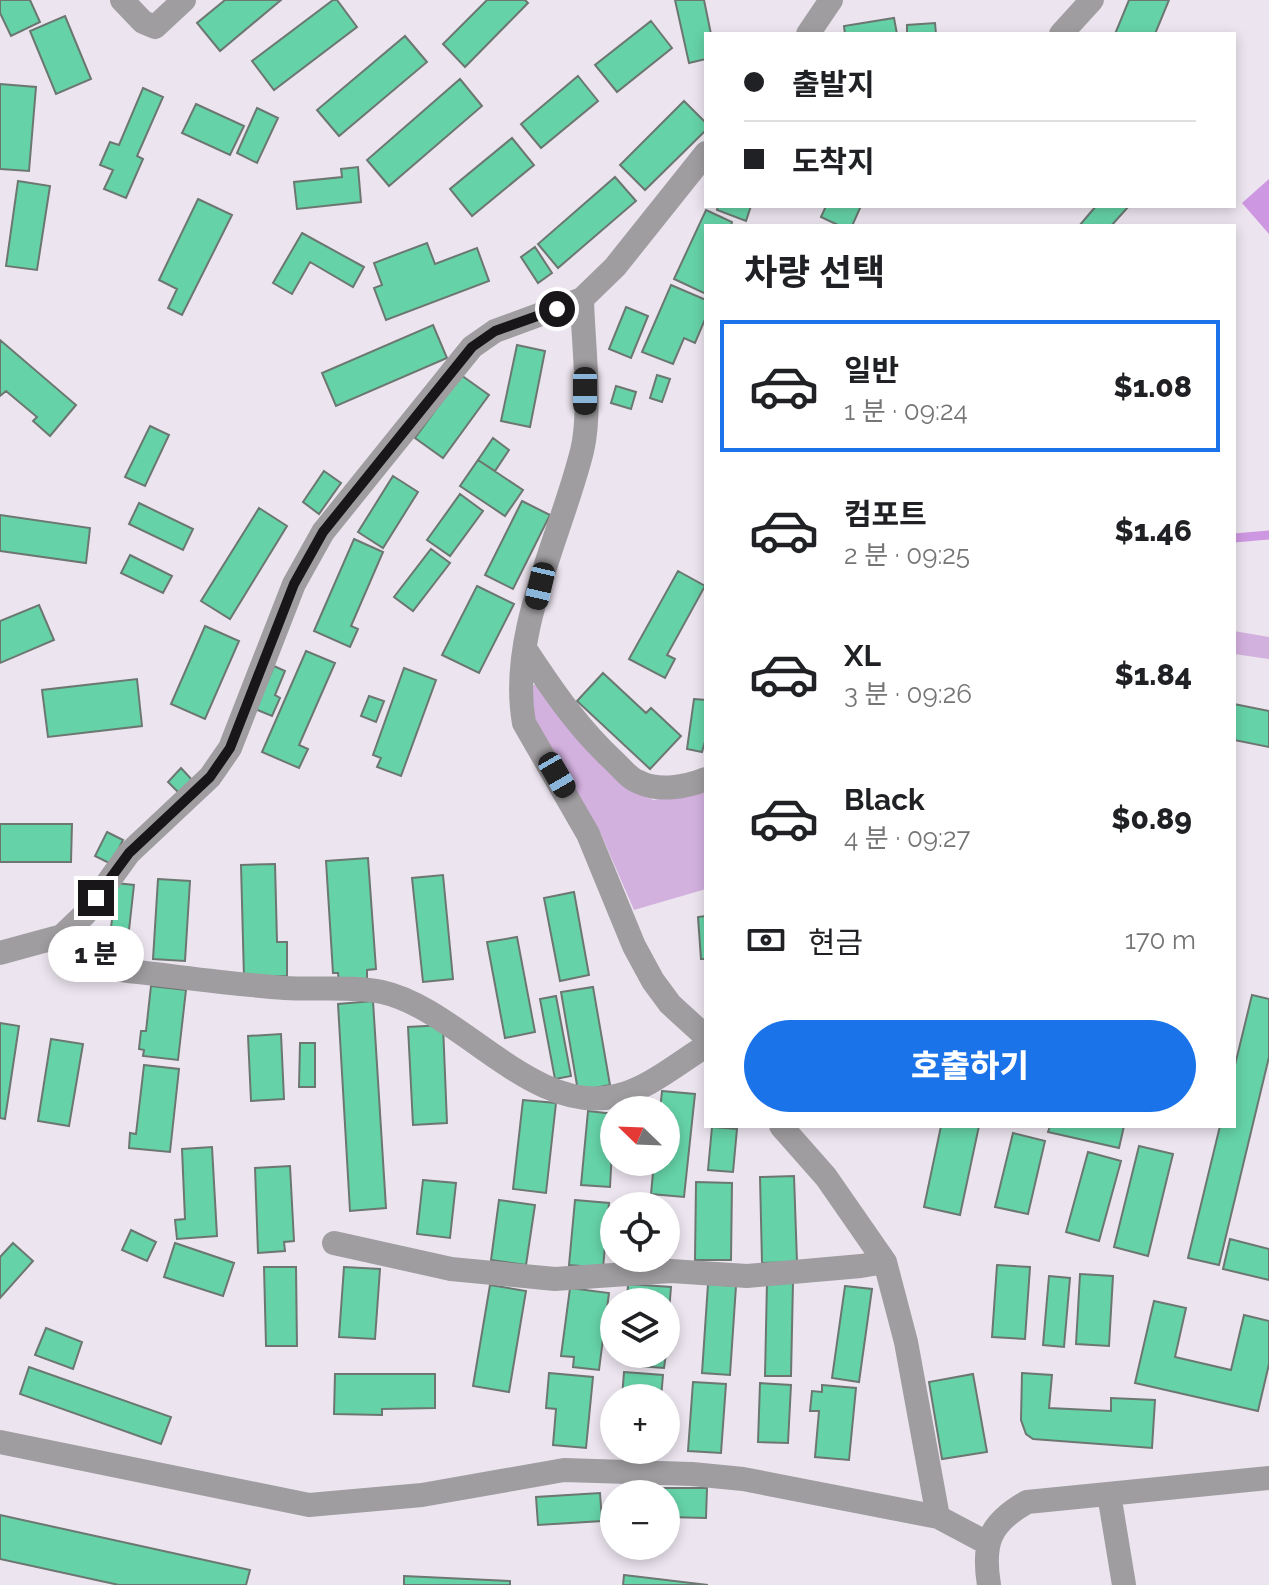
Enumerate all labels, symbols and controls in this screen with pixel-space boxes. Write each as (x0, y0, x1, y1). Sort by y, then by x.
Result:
text: 출발지 (792, 67, 875, 102)
text: 도착지 (792, 144, 875, 179)
text: 차량 선택 (744, 251, 885, 293)
route start (539, 291, 575, 327)
icon: car (748, 350, 820, 422)
text: 일반 (844, 353, 899, 388)
car (573, 367, 597, 415)
text: $1.08 (1113, 369, 1192, 404)
text: 1 분 · 09:24 (844, 396, 968, 426)
icon: car (748, 494, 820, 566)
text: 컴포트 (844, 497, 927, 532)
text: $1.46 (1114, 513, 1192, 548)
text: 2 분 · 09:25 (844, 540, 970, 570)
car (523, 560, 557, 612)
icon: car (748, 638, 820, 710)
text: XL (844, 638, 881, 673)
text: $1.84 (1115, 657, 1192, 692)
text: 3 분 · 09:26 (844, 679, 972, 709)
car (535, 748, 579, 802)
icon: car (748, 782, 820, 854)
text: Black (844, 782, 925, 817)
text: $0.89 (1111, 801, 1192, 836)
text: 4 분 · 09:27 (844, 823, 970, 853)
route end (78, 880, 114, 916)
icon: cash (744, 918, 788, 962)
text: 현금 (808, 925, 863, 960)
text: 170 m (1125, 925, 1196, 955)
callout: 1 분 (48, 926, 144, 982)
text: 1 분 (74, 939, 118, 969)
button: 호출하기 (744, 1020, 1196, 1112)
north arrow (600, 1096, 680, 1176)
map controls (600, 1096, 680, 1560)
button: locate (600, 1192, 680, 1272)
button: layers (600, 1288, 680, 1368)
button: + (600, 1384, 680, 1464)
button: − (600, 1480, 680, 1560)

